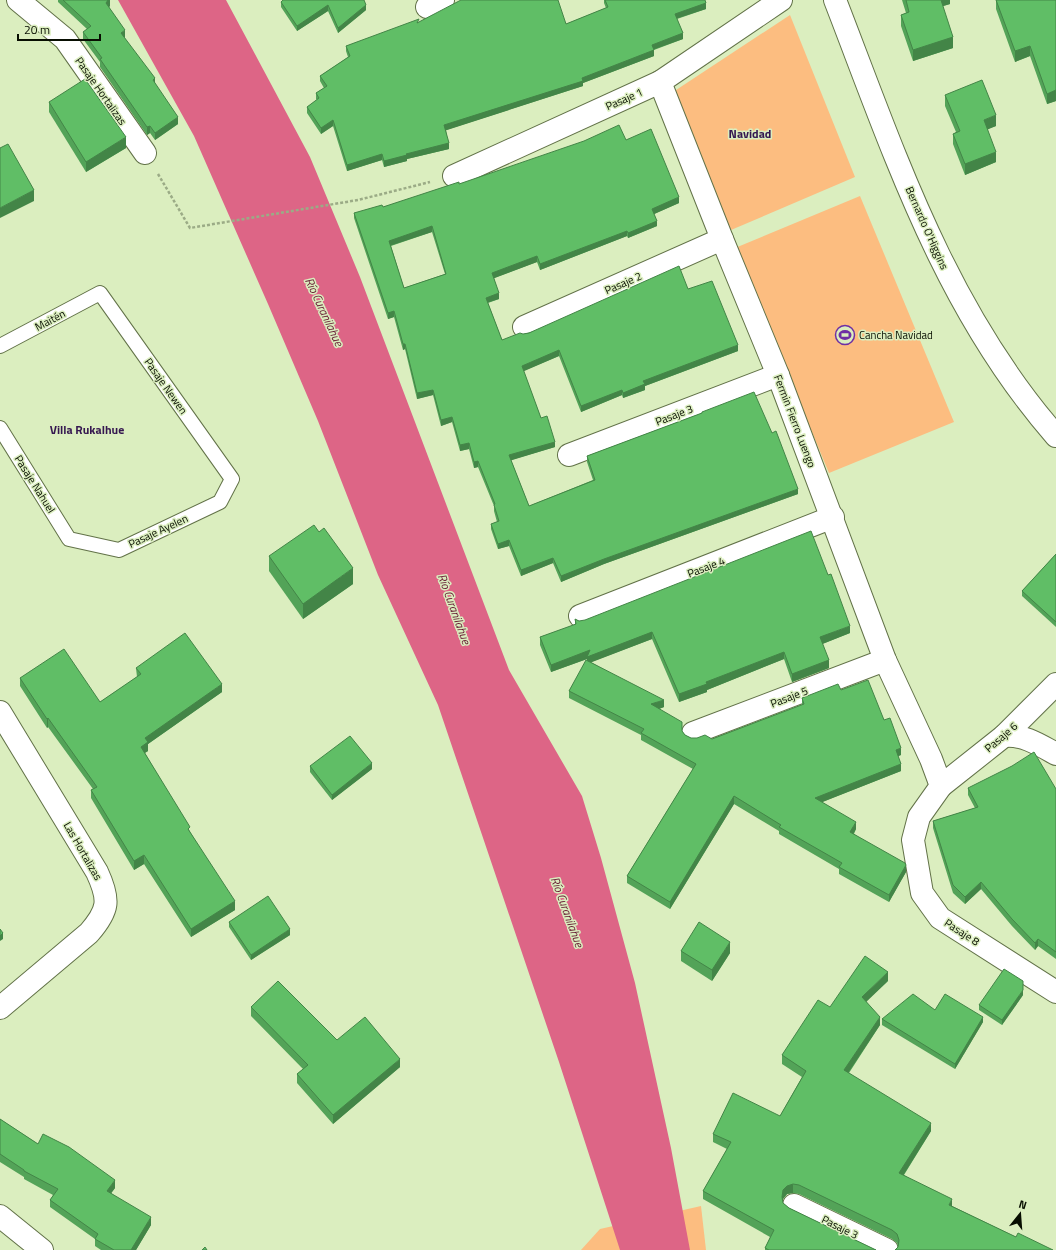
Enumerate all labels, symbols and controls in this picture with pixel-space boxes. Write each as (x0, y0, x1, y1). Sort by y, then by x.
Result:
scale bar (18, 16, 100, 42)
text: 20 m (24, 20, 50, 39)
street label: Pasaje Hortalizas (72, 54, 130, 128)
street label: Pasaje 1 (603, 84, 645, 114)
district label: Navidad (729, 124, 771, 143)
street label: Bernardo O'Higgins (902, 184, 952, 272)
street label: Pasaje 2 (602, 268, 644, 298)
water label: Río Curanilahue (300, 274, 349, 351)
street label: Maitén (32, 305, 68, 335)
sports icon: Cancha Navidad (834, 324, 856, 346)
place label: Cancha Navidad (859, 327, 933, 343)
street label: Pasaje Newen (141, 355, 191, 418)
street label: Fermin Fierro Luengo (770, 372, 820, 470)
street label: Pasaje 3 (653, 401, 695, 429)
district label: Villa Rukalhue (50, 420, 124, 439)
street label: Pasaje Nahuel (11, 452, 59, 516)
street label: Pasaje Ayelen (126, 510, 191, 552)
street label: Pasaje 4 (685, 553, 727, 581)
water label: Río Curanilahue (433, 571, 477, 648)
street label: Pasaje 5 (768, 683, 810, 711)
street label: Pasaje 6 (981, 718, 1021, 756)
street label: Las Hortalizas (60, 819, 106, 883)
water label: Río Curanilahue (546, 874, 590, 951)
street label: Pasaje 8 (941, 915, 983, 949)
north arrow (1000, 1194, 1040, 1234)
text: N (1017, 1196, 1029, 1213)
street label: Pasaje 3 (819, 1211, 861, 1243)

